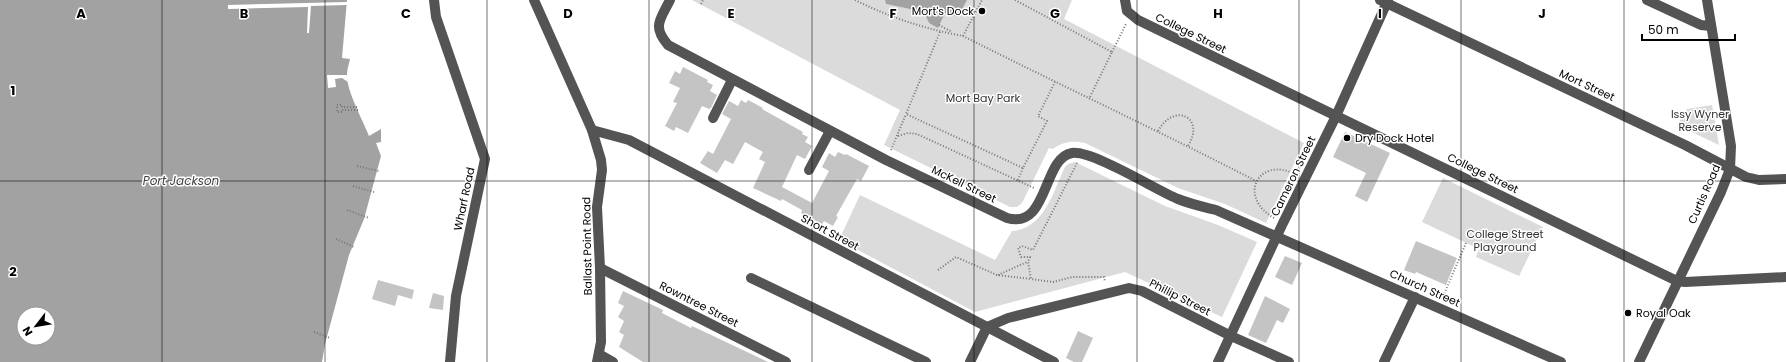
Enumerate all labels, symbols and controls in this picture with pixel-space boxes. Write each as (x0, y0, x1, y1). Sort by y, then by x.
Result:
place label: Mort's Dock (912, 3, 974, 19)
text: A (76, 4, 86, 23)
text: B (240, 4, 249, 23)
text: C (401, 4, 411, 23)
text: D (563, 4, 573, 23)
text: E (727, 4, 735, 23)
text: F (889, 4, 897, 23)
text: G (1050, 4, 1060, 23)
text: H (1213, 4, 1223, 23)
text: I (1378, 4, 1382, 23)
text: J (1538, 4, 1546, 23)
marker: Mort's Dock (977, 6, 987, 16)
street label: College Street (1153, 9, 1229, 57)
scale bar (1642, 16, 1735, 42)
text: 50 m (1648, 21, 1679, 38)
street label: Mort Street (1557, 65, 1617, 105)
text: 1 (11, 81, 15, 100)
park label: Mort Bay Park (946, 90, 1021, 106)
park label: Issy Wyner Reserve (1671, 106, 1729, 135)
place label: Dry Dock Hotel (1355, 130, 1434, 146)
street label: Cameron Street (1267, 133, 1319, 219)
marker: Dry Dock Hotel (1342, 133, 1352, 143)
street label: College Street (1445, 149, 1521, 197)
street label: McKell Street (929, 161, 999, 207)
street label: Curtis Road (1684, 162, 1724, 226)
street label: Wharf Road (449, 166, 479, 232)
water label: Port Jackson (143, 172, 219, 189)
street label: Ballast Point Road (578, 197, 596, 295)
street label: Short Street (798, 210, 862, 254)
park label: College Street Playground (1466, 226, 1544, 255)
text: 2 (9, 262, 17, 281)
street label: Church Street (1387, 265, 1463, 311)
street label: Phillip Street (1147, 275, 1213, 319)
street label: Rowntree Street (657, 277, 741, 331)
place label: Royal Oak (1636, 305, 1691, 321)
north arrow (16, 306, 56, 346)
marker: Royal Oak (1623, 308, 1633, 318)
text: N (18, 323, 36, 339)

